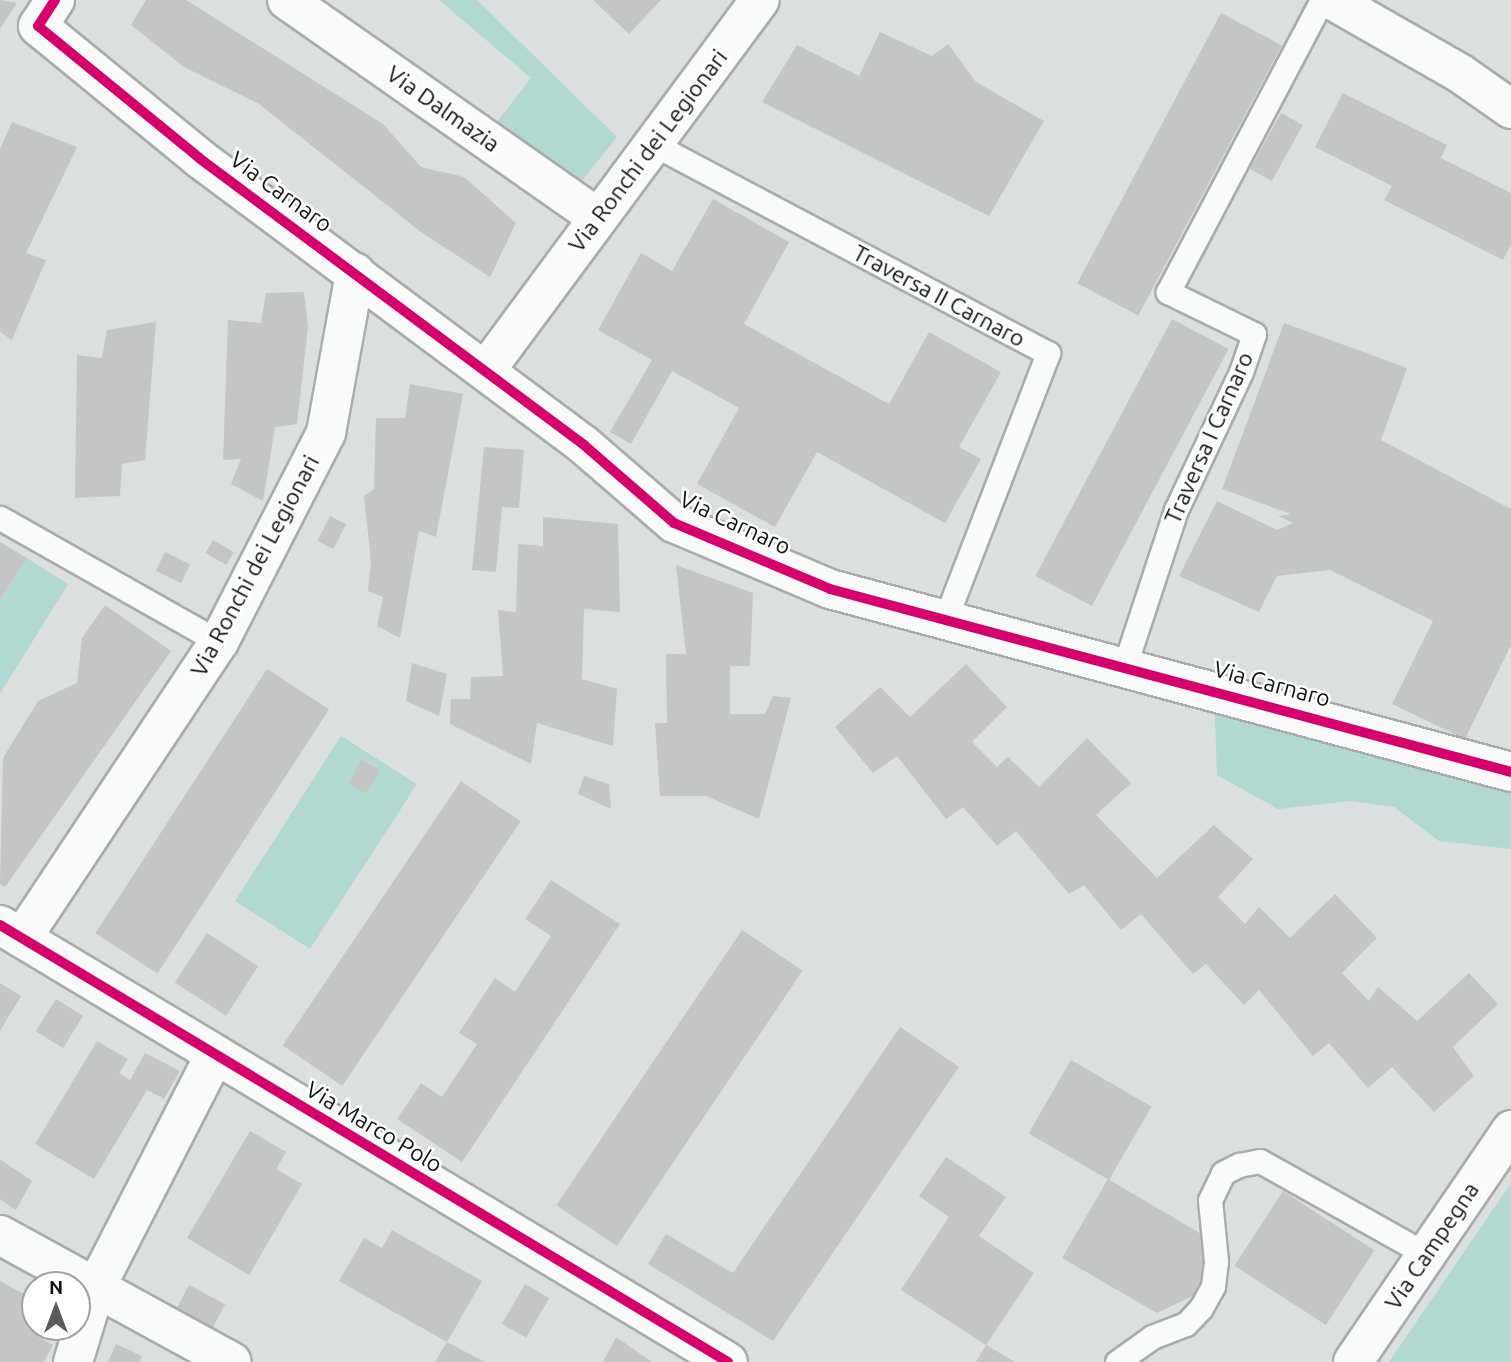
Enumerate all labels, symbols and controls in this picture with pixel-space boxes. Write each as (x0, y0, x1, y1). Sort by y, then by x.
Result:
street label: Via Ronchi dei Legionari (563, 44, 733, 258)
street label: Via Dalmazia (381, 60, 505, 158)
street label: Via Carnaro (224, 146, 338, 238)
street label: Traversa II Carnaro (848, 239, 1030, 353)
street label: Traversa I Carnaro (1159, 348, 1259, 528)
street label: Via Ronchi dei Legionari (185, 451, 325, 681)
street label: Via Carnaro (675, 485, 795, 561)
street label: Via Carnaro (1211, 655, 1333, 713)
street label: Via Marco Polo (301, 1075, 447, 1179)
street label: Via Campegna (1379, 1177, 1485, 1315)
north arrow (21, 1271, 91, 1341)
text: N (49, 1276, 63, 1298)

